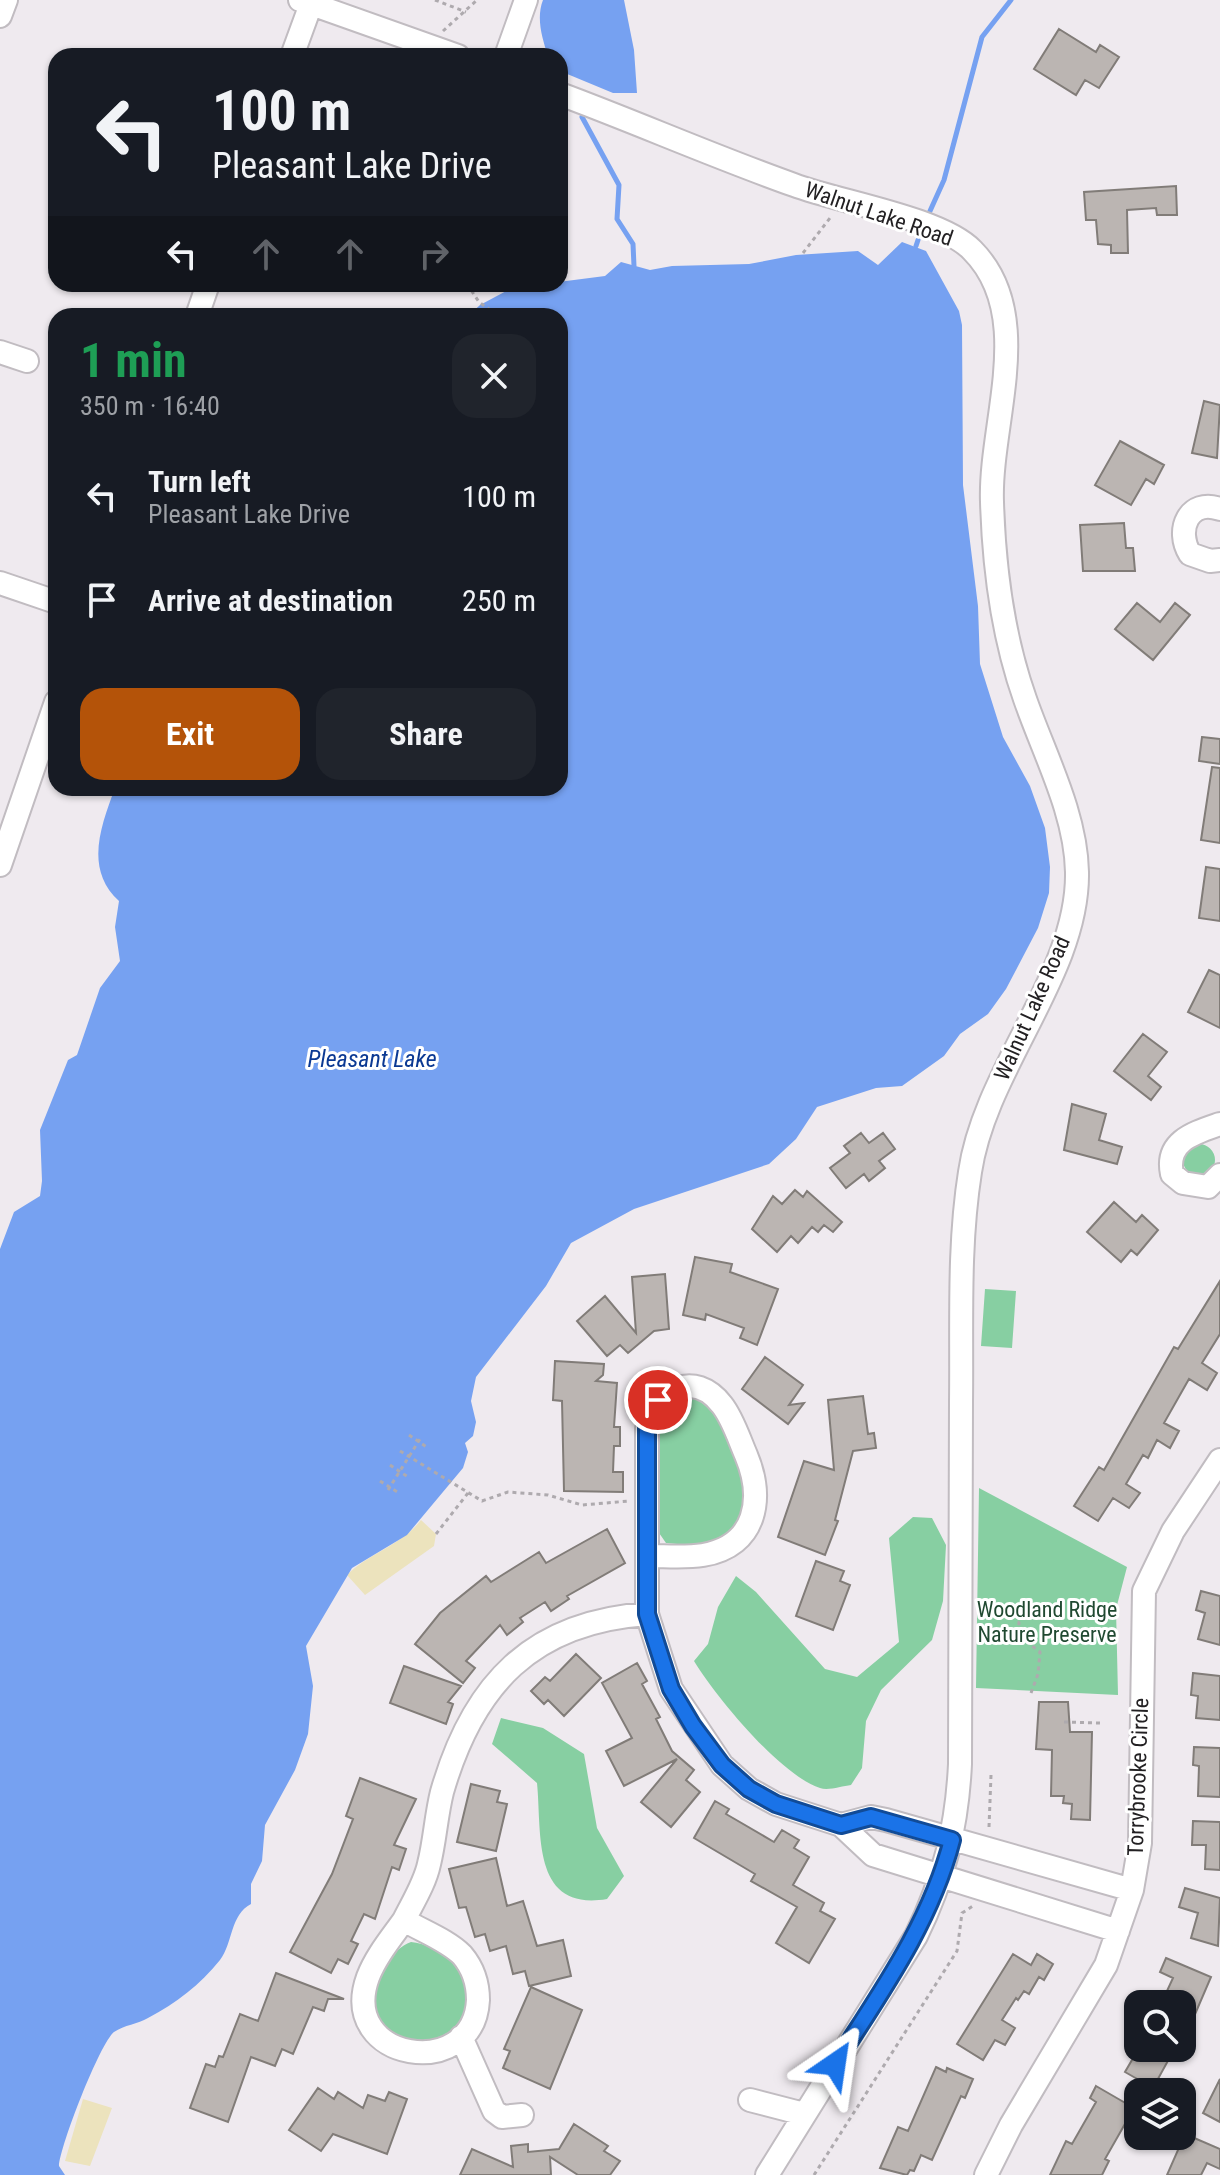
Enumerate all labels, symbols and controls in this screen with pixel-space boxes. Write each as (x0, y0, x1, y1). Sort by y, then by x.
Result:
text: 100 m (212, 78, 351, 144)
icon: left (80, 80, 184, 184)
text: Pleasant Lake Drive (212, 145, 492, 187)
street label: Walnut Lake Road (802, 177, 956, 251)
icon: left (160, 232, 204, 276)
icon: ahead (244, 232, 288, 276)
icon: ahead (328, 232, 372, 276)
icon: right (412, 232, 456, 276)
text: 1 min (80, 332, 187, 389)
button: close (452, 334, 536, 418)
text: 350 m · 16:40 (80, 391, 220, 421)
text: Turn left (148, 464, 251, 499)
icon: left (80, 474, 124, 518)
text: 100 m (462, 479, 536, 514)
text: Pleasant Lake Drive (148, 499, 350, 529)
icon: arrive (80, 578, 124, 622)
text: Arrive at destination (148, 583, 393, 618)
text: 250 m (462, 583, 536, 618)
button: Exit (80, 688, 300, 780)
button: Share (316, 688, 536, 780)
street label: Walnut Lake Road (989, 932, 1075, 1084)
water label: Pleasant Lake (307, 1045, 437, 1073)
pin (624, 1366, 692, 1434)
icon: arrive (636, 1378, 680, 1422)
park label: Woodland Ridge Nature Preserve (977, 1597, 1117, 1647)
street label: Torrybrooke Circle (1123, 1697, 1153, 1857)
map controls (1124, 1990, 1196, 2150)
button: search (1124, 1990, 1196, 2062)
position arrow (793, 2022, 877, 2106)
button: layers (1124, 2078, 1196, 2150)

